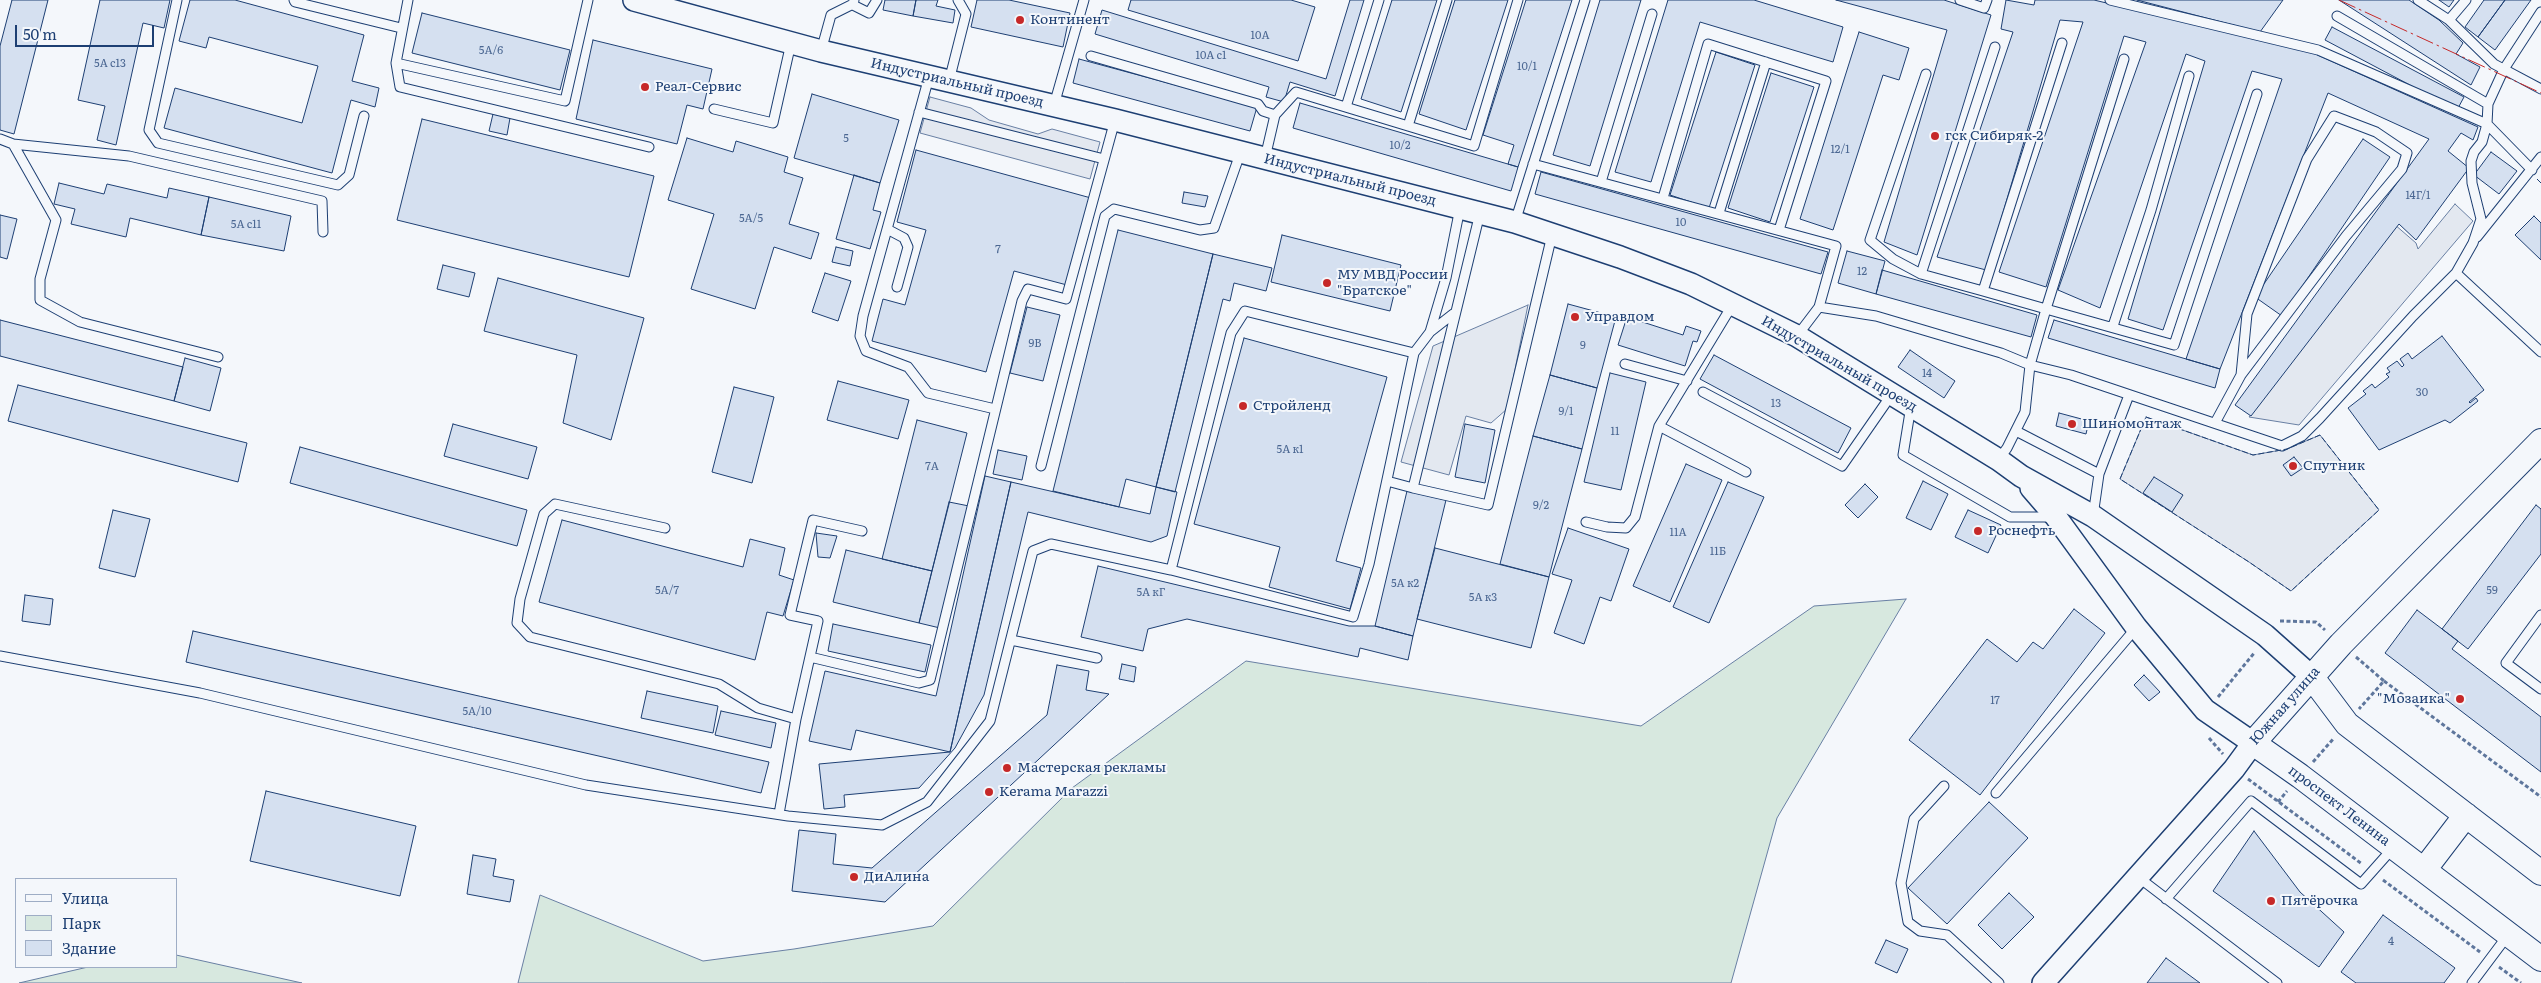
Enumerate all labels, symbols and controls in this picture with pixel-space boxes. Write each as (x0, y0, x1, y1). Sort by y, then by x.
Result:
place label: Континент (1030, 12, 1110, 28)
marker: Континент (1014, 14, 1026, 26)
scale bar (18, 15, 156, 47)
text: 50 m (23, 22, 57, 45)
house number: 10А (1251, 29, 1269, 43)
house number: 5А/6 (479, 44, 503, 58)
house number: 10А с1 (1195, 49, 1227, 63)
street label: Индустриальный проезд (869, 55, 1045, 111)
house number: 5А с13 (94, 57, 126, 71)
house number: 10/1 (1517, 60, 1537, 74)
place label: Реал-Сервис (655, 79, 742, 95)
marker: Реал-Сервис (639, 81, 651, 93)
place label: гск Сибиряк-2 (1945, 128, 2043, 144)
marker: гск Сибиряк-2 (1929, 130, 1941, 142)
house number: 5 (843, 132, 849, 146)
house number: 10/2 (1389, 139, 1411, 153)
house number: 12/1 (1830, 143, 1850, 157)
street label: Индустриальный проезд (1262, 150, 1438, 210)
house number: 14Г/1 (2406, 189, 2430, 203)
house number: 5А/5 (739, 212, 763, 226)
house number: 10 (1676, 216, 1686, 230)
house number: 5А с11 (231, 218, 261, 232)
house number: 7 (995, 243, 1001, 257)
house number: 12 (1857, 265, 1867, 279)
place label: МУ МВД России "Братское" (1337, 267, 1448, 300)
marker: МУ МВД России "Братское" (1321, 277, 1333, 289)
place label: Управдом (1585, 309, 1654, 325)
marker: Управдом (1569, 311, 1581, 323)
street label: Индустриальный проезд (1758, 312, 1920, 416)
house number: 9В (1028, 337, 1042, 351)
house number: 9 (1580, 339, 1586, 353)
house number: 14 (1922, 367, 1932, 381)
house number: 30 (2416, 386, 2428, 400)
house number: 13 (1771, 397, 1781, 411)
place label: Стройленд (1253, 398, 1331, 414)
marker: Стройленд (1237, 400, 1249, 412)
house number: 9/1 (1559, 405, 1573, 419)
place label: Шиномонтаж (2082, 416, 2182, 432)
marker: Шиномонтаж (2066, 418, 2078, 430)
house number: 11 (1611, 425, 1619, 439)
house number: 5А к1 (1277, 443, 1303, 457)
place label: Спутник (2303, 458, 2365, 474)
house number: 7А (925, 460, 939, 474)
marker: Спутник (2287, 460, 2299, 472)
house number: 9/2 (1533, 499, 1549, 513)
place label: Роснефть (1988, 523, 2055, 539)
marker: Роснефть (1972, 525, 1984, 537)
house number: 11А (1669, 526, 1687, 540)
house number: 11Б (1710, 545, 1726, 559)
house number: 5А к2 (1391, 577, 1419, 591)
house number: 5А/7 (655, 584, 679, 598)
house number: 59 (2486, 584, 2498, 598)
house number: 5А кГ (1136, 586, 1166, 600)
house number: 5А к3 (1469, 591, 1497, 605)
street label: Южная улица (2246, 663, 2324, 749)
place label: "Мозаика" (2377, 691, 2450, 707)
marker: "Мозаика" (2454, 693, 2466, 705)
house number: 17 (1990, 694, 2000, 708)
house number: 5А/10 (462, 705, 492, 719)
place label: Мастерская рекламы (1017, 760, 1166, 776)
marker: Мастерская рекламы (1001, 762, 1013, 774)
street label: проспект Ленина (2285, 762, 2393, 850)
place label: Kerama Marazzi (999, 784, 1108, 800)
marker: Kerama Marazzi (983, 786, 995, 798)
place label: ДиАлина (864, 869, 929, 885)
marker: ДиАлина (848, 871, 860, 883)
legend (15, 878, 178, 968)
text: Улица (62, 886, 109, 909)
place label: Пятёрочка (2281, 893, 2358, 909)
marker: Пятёрочка (2265, 895, 2277, 907)
text: Парк (62, 911, 101, 934)
house number: 4 (2388, 935, 2394, 949)
text: Здание (62, 936, 116, 959)

